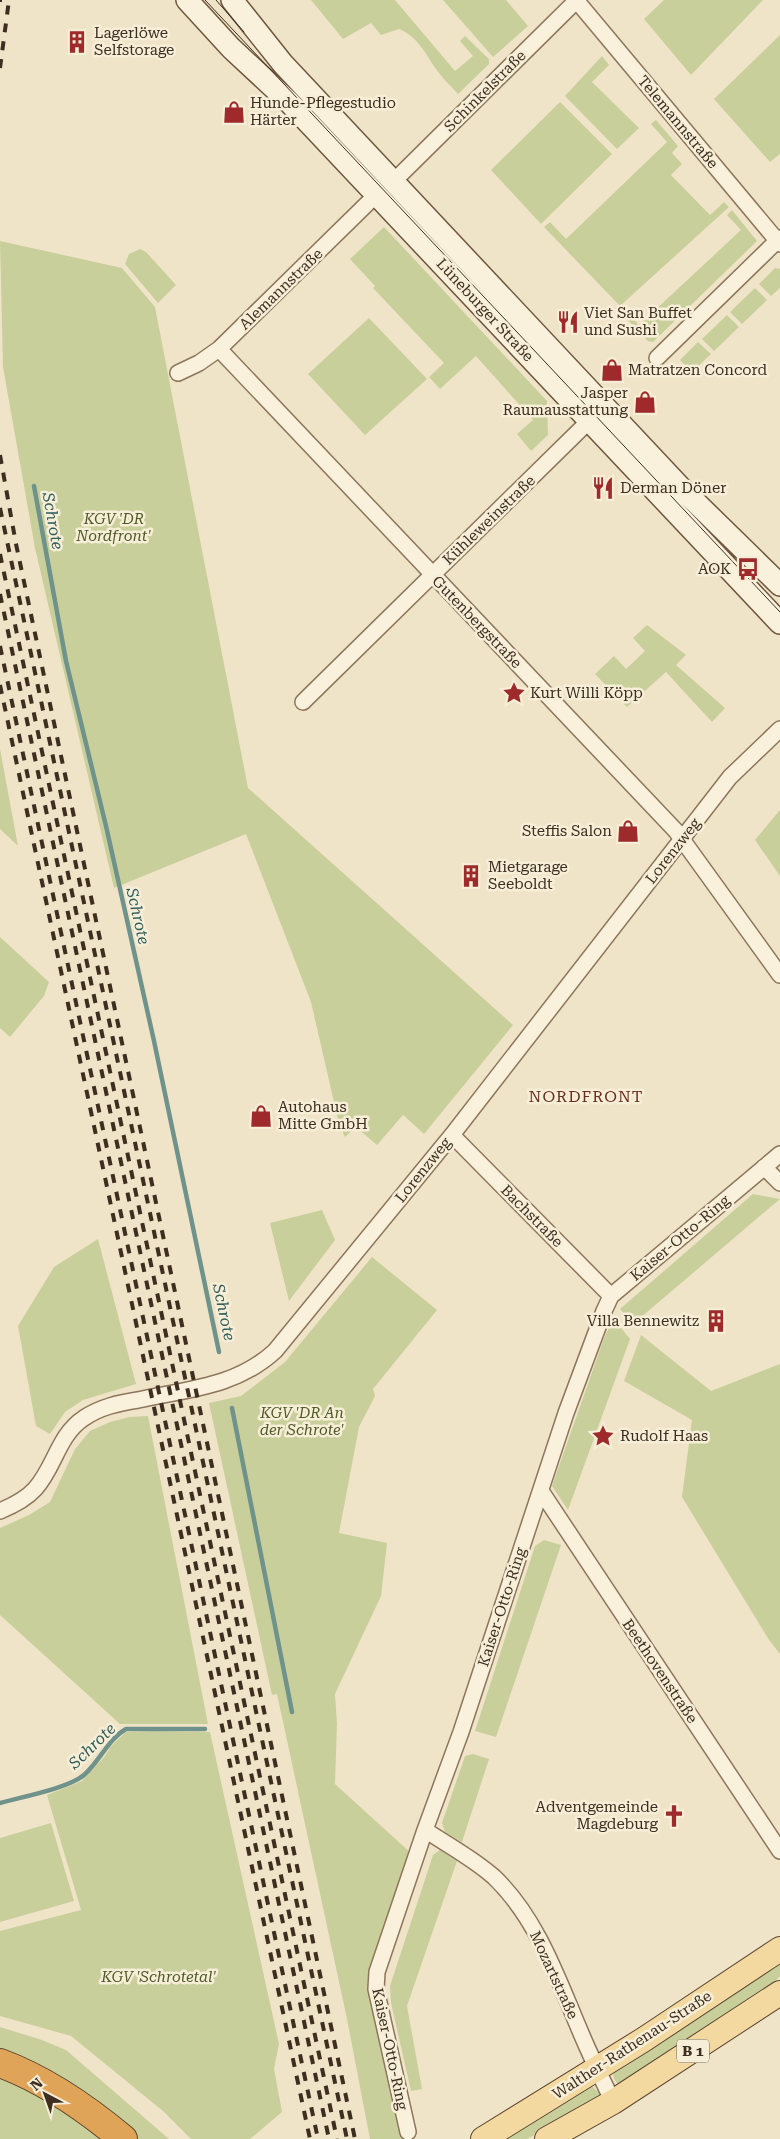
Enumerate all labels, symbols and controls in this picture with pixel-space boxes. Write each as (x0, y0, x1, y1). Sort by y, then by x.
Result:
place label: Lagerlöwe Selfstorage (94, 24, 174, 59)
building icon: Lagerlöwe Selfstorage (64, 29, 90, 55)
street label: Schinkelstraße (440, 46, 530, 136)
street label: Telemannstraße (634, 72, 722, 172)
place label: Hunde-Pflegestudio Härter (250, 94, 396, 129)
shop icon: Hunde-Pflegestudio Härter (221, 99, 247, 125)
street label: Alemannstraße (235, 245, 327, 333)
street label: Lüneburger Straße (433, 255, 537, 365)
place label: Viet San Buffet und Sushi (584, 304, 692, 339)
restaurant icon: Viet San Buffet und Sushi (555, 309, 581, 335)
shop icon: Matratzen Concord (599, 357, 625, 383)
place label: Matratzen Concord (628, 361, 768, 379)
place label: Jasper Raumausstattung (503, 384, 628, 419)
shop icon: Jasper Raumausstattung (632, 389, 658, 415)
street label: Kühleweinstraße (439, 471, 539, 569)
restaurant icon: Derman Döner (590, 475, 616, 501)
place label: Derman Döner (620, 479, 726, 497)
water label: Schrote (38, 490, 67, 551)
park label: KGV 'DR Nordfront' (75, 510, 152, 545)
bus stop icon: AOK (735, 556, 761, 582)
place label: AOK (698, 560, 731, 578)
street label: Gutenbergstraße (428, 572, 526, 672)
place icon: Kurt Willi Köpp (501, 680, 527, 706)
place label: Kurt Willi Köpp (530, 684, 643, 702)
street label: Lorenzweg (642, 814, 705, 887)
shop icon: Steffis Salon (615, 818, 641, 844)
place label: Steffis Salon (522, 822, 612, 840)
place label: Mietgarage Seeboldt (488, 858, 568, 893)
building icon: Mietgarage Seeboldt (458, 863, 484, 889)
water label: Schrote (122, 885, 154, 946)
district label: NORDFRONT (529, 1087, 643, 1106)
place label: Autohaus Mitte GmbH (278, 1098, 368, 1133)
shop icon: Autohaus Mitte GmbH (248, 1103, 274, 1129)
street label: Lorenzweg (391, 1133, 455, 1206)
street label: Bachstraße (497, 1181, 567, 1251)
street label: Kaiser-Otto-Ring (627, 1191, 734, 1285)
water label: Schrote (209, 1281, 239, 1342)
building icon: Villa Bennewitz (703, 1308, 729, 1334)
place label: Villa Bennewitz (587, 1312, 699, 1330)
park label: KGV 'DR An der Schrote' (259, 1404, 344, 1439)
place icon: Rudolf Haas (590, 1423, 616, 1449)
place label: Rudolf Haas (620, 1427, 708, 1445)
street label: Kaiser-Otto-Ring (474, 1545, 530, 1669)
street label: Beethovenstraße (619, 1616, 701, 1726)
water label: Schrote (64, 1719, 119, 1774)
place label: Adventgemeinde Magdeburg (535, 1798, 658, 1833)
church icon: Adventgemeinde Magdeburg (661, 1803, 687, 1829)
street label: Mozartstraße (526, 1928, 582, 2022)
park label: KGV 'Schrotetal' (100, 1968, 217, 1986)
street label: Kaiser-Otto-Ring (368, 1986, 412, 2112)
street label: Walther-Rathenau-Straße (549, 1987, 715, 2103)
road number: B 1 (677, 2040, 709, 2062)
north arrow (20, 2069, 70, 2119)
text: N (27, 2074, 46, 2094)

